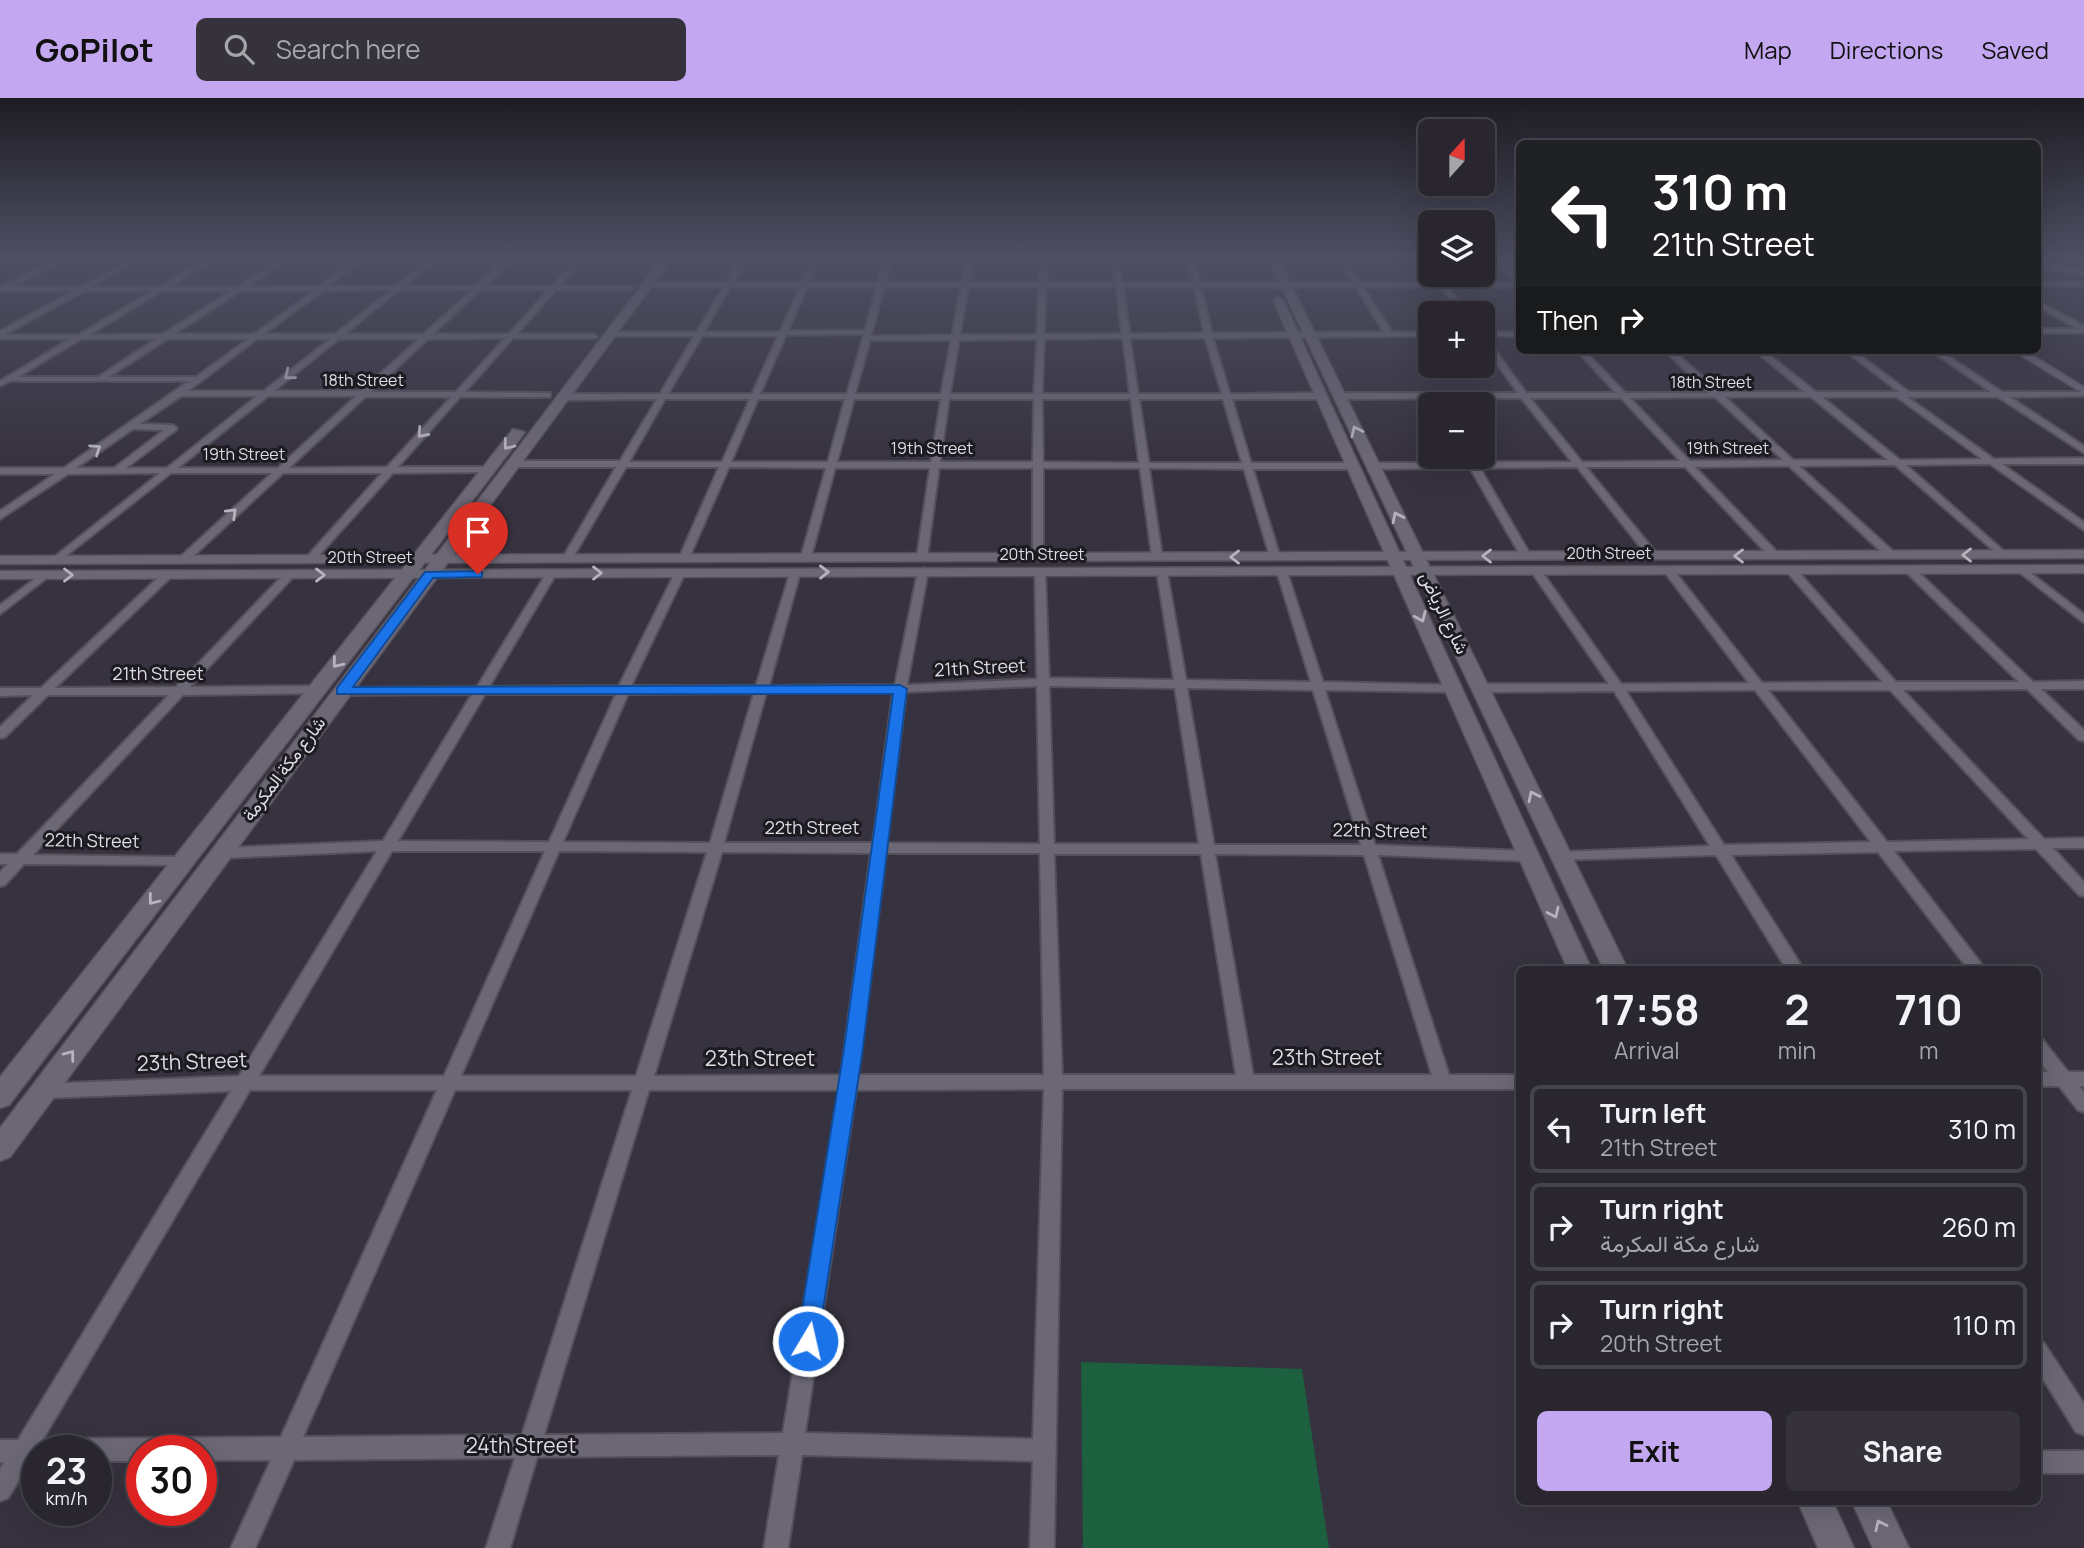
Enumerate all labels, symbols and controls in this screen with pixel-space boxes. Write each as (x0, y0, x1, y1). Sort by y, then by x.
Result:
search box (196, 18, 686, 81)
text: GoPilot (35, 27, 154, 72)
icon: search (220, 30, 258, 68)
text: Search here (276, 31, 420, 67)
text: Map (1744, 33, 1792, 66)
text: Directions (1830, 33, 1943, 66)
text: Saved (1981, 33, 2049, 66)
north arrow (1418, 119, 1494, 196)
map controls (1418, 119, 1495, 469)
text: 310 m (1652, 158, 1788, 225)
icon: left (1537, 168, 1628, 259)
button: layers (1418, 210, 1495, 287)
text: 21th Street (1652, 222, 1815, 266)
button: + (1418, 301, 1495, 378)
icon: right (1612, 301, 1650, 339)
text: Then (1537, 302, 1598, 338)
one-way arrow (285, 367, 297, 380)
street label: 18th Street (322, 369, 404, 391)
street label: 18th Street (1670, 371, 1752, 393)
button: − (1418, 392, 1495, 469)
one-way arrow (418, 425, 430, 438)
one-way arrow (1350, 426, 1364, 438)
street label: 19th Street (891, 437, 973, 459)
street label: 19th Street (1687, 437, 1769, 459)
one-way arrow (503, 438, 516, 450)
street label: 19th Street (203, 443, 285, 465)
one-way arrow (88, 444, 101, 457)
pin (448, 502, 508, 574)
one-way arrow (224, 509, 237, 521)
one-way arrow (1391, 512, 1405, 524)
icon: arrive (459, 513, 497, 551)
street label: 20th Street (1567, 542, 1651, 564)
street label: 20th Street (1000, 543, 1084, 565)
street label: 20th Street (328, 546, 412, 568)
one-way arrow (1961, 547, 1972, 563)
one-way arrow (1482, 548, 1492, 564)
one-way arrow (1734, 548, 1744, 564)
one-way arrow (1230, 549, 1240, 565)
one-way arrow (819, 565, 830, 580)
one-way arrow (591, 566, 602, 581)
one-way arrow (63, 567, 74, 583)
one-way arrow (315, 567, 326, 583)
street label: شارع الرياض (1414, 567, 1475, 658)
one-way arrow (1413, 610, 1427, 623)
street label: 21th Street (934, 653, 1026, 681)
one-way arrow (333, 655, 346, 667)
street label: 21th Street (112, 661, 204, 685)
street label: شارع مكة المكرمة (236, 711, 331, 826)
one-way arrow (1527, 791, 1541, 803)
street label: 22th Street (765, 815, 859, 839)
street label: 22th Street (1332, 817, 1428, 843)
street label: 22th Street (44, 827, 140, 853)
one-way arrow (148, 893, 161, 905)
one-way arrow (1546, 905, 1560, 918)
text: 17:58 (1594, 980, 1700, 1038)
text: 2 (1785, 980, 1810, 1038)
text: 710 (1894, 980, 1963, 1038)
text: Arrival (1614, 1034, 1680, 1066)
text: min (1778, 1034, 1816, 1066)
text: m (1919, 1034, 1938, 1066)
street label: 23th Street (1272, 1043, 1382, 1071)
street label: 23th Street (705, 1044, 815, 1072)
street label: 23th Street (136, 1045, 248, 1077)
one-way arrow (62, 1051, 75, 1063)
text: Turn left (1600, 1095, 1707, 1131)
icon: left (1541, 1110, 1579, 1148)
text: 310 m (1948, 1111, 2016, 1147)
text: 21th Street (1600, 1131, 1717, 1163)
text: Turn right (1600, 1191, 1724, 1227)
icon: right (1541, 1208, 1579, 1246)
text: 260 m (1942, 1209, 2016, 1245)
text: شارع مكة المكرمة (1600, 1227, 1760, 1259)
text: Turn right (1600, 1291, 1724, 1327)
position arrow (771, 1304, 845, 1378)
icon: right (1541, 1306, 1579, 1344)
text: 110 m (1953, 1307, 2016, 1343)
text: 20th Street (1600, 1327, 1722, 1359)
button: Exit (1537, 1411, 1772, 1491)
button: Share (1786, 1411, 2020, 1491)
street label: 24th Street (466, 1431, 576, 1459)
speed limit sign: 30 (126, 1435, 217, 1526)
text: 23 (46, 1447, 87, 1495)
text: km/h (46, 1486, 87, 1510)
one-way arrow (1875, 1520, 1889, 1532)

